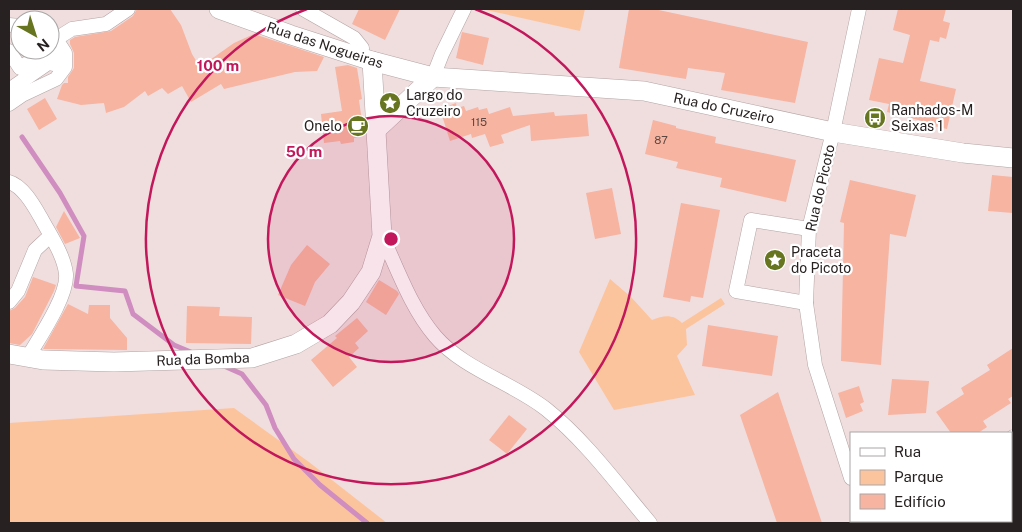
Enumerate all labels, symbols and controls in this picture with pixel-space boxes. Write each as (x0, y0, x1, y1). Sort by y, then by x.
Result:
north arrow (10, 10, 60, 60)
street label: Rua das Nogueiras (265, 19, 385, 71)
text: N (34, 35, 52, 55)
text: 100 m (197, 57, 239, 74)
place label: Largo do Cruzeiro (406, 87, 463, 119)
street label: Rua do Cruzeiro (672, 89, 776, 127)
place icon: Largo do Cruzeiro (378, 91, 402, 115)
place label: Ranhados-M Seixas 1 (891, 102, 973, 134)
bus stop icon: Ranhados-M Seixas 1 (863, 106, 887, 130)
cafe icon: Onelo (346, 114, 370, 138)
house number: 115 (471, 116, 487, 128)
place label: Onelo (304, 118, 342, 134)
house number: 87 (654, 134, 668, 146)
text: 50 m (286, 143, 322, 160)
street label: Rua do Picoto (802, 143, 838, 233)
centre of rings (382, 230, 400, 248)
place label: Praceta do Picoto (791, 244, 851, 276)
place icon: Praceta do Picoto (763, 248, 787, 272)
street label: Rua da Bomba (156, 349, 250, 369)
legend (850, 432, 1012, 522)
text: Rua (894, 443, 921, 460)
text: Parque (894, 468, 944, 485)
text: Edifício (894, 493, 946, 510)

